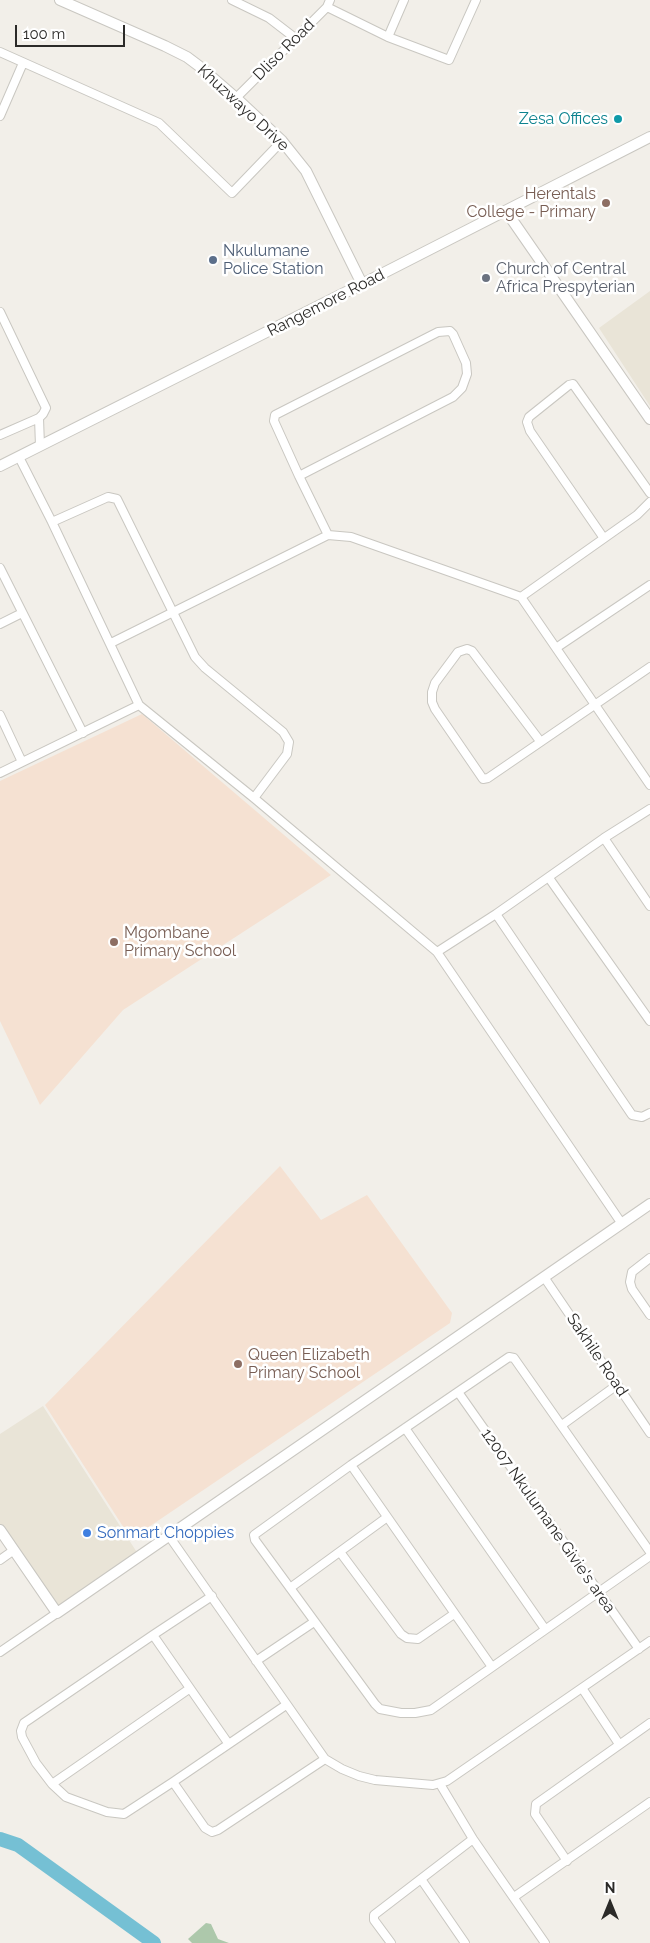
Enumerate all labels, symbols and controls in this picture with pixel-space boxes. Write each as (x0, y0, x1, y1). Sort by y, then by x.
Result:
scale bar (18, 15, 128, 47)
street label: Dliso Road (249, 15, 319, 85)
text: 100 m (23, 25, 65, 43)
street label: Khuzwayo Drive (193, 61, 293, 155)
place label: Zesa Offices (519, 109, 608, 129)
marker: Zesa Offices (612, 113, 624, 125)
place label: Herentals College - Primary (466, 184, 596, 222)
marker: Herentals College - Primary (600, 197, 612, 209)
place label: Nkulumane Police Station (223, 241, 324, 279)
marker: Nkulumane Police Station (207, 254, 219, 266)
place label: Church of Central Africa Prespyterian (496, 259, 635, 297)
street label: Rangemore Road (264, 265, 388, 341)
marker: Church of Central Africa Prespyterian (480, 272, 492, 284)
place label: Mgombane Primary School (124, 923, 236, 961)
marker: Mgombane Primary School (108, 936, 120, 948)
street label: Sakhile Road (562, 1310, 632, 1400)
place label: Queen Elizabeth Primary School (248, 1345, 370, 1383)
marker: Queen Elizabeth Primary School (232, 1358, 244, 1370)
street label: 12007 Nkulumane Givie's area (477, 1425, 619, 1617)
place label: Sonmart Choppies (97, 1523, 234, 1543)
marker: Sonmart Choppies (81, 1527, 93, 1539)
north arrow (585, 1878, 635, 1928)
text: N (605, 1880, 615, 1896)

